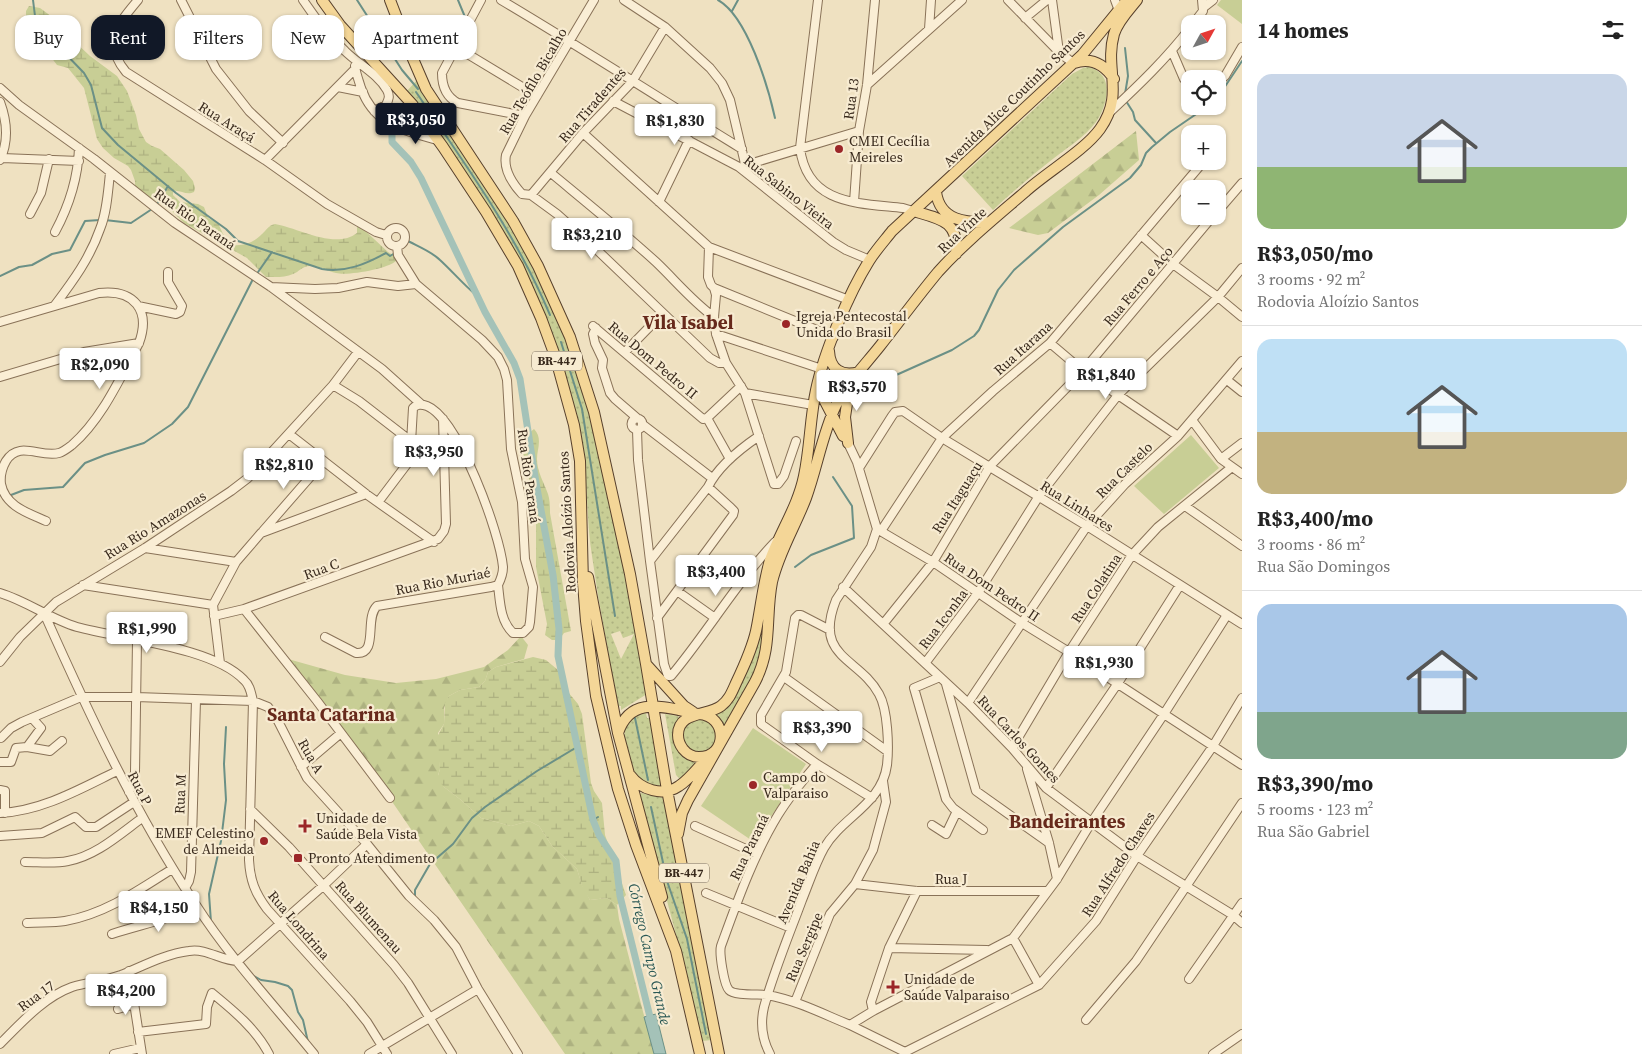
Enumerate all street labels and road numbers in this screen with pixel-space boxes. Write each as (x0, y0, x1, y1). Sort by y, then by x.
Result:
street label: Rua Teófilo Bicalho (494, 24, 572, 138)
street label: Avenida Alice Coutinho Santos (939, 25, 1089, 171)
street label: Rua Tiradentes (554, 63, 630, 147)
street label: Rua 13 (838, 77, 864, 121)
street label: Rua Araçá (195, 97, 260, 148)
street label: Rua Sabino Vieira (739, 150, 839, 234)
street label: Rua Rio Paraná (150, 183, 241, 255)
street label: Rua Vinte (933, 202, 991, 258)
street label: Rua Ferro e Aço (1099, 242, 1178, 330)
street label: Rua Itarana (989, 316, 1057, 380)
street label: Rua Dom Pedro II (604, 317, 702, 403)
road number: BR-447 (532, 352, 582, 371)
street label: Rua Rio Paraná (512, 427, 546, 526)
street label: Rua Castelo (1091, 437, 1157, 503)
street label: Rodovia Aloízio Santos (553, 451, 581, 593)
street label: Rua Itaguaçu (927, 457, 987, 537)
street label: Rua Linhares (1037, 476, 1117, 536)
street label: Rua Rio Amazonas (100, 486, 210, 564)
street label: Rua Dom Pedro II (940, 548, 1044, 626)
street label: Rua Colatina (1066, 549, 1126, 627)
street label: Rua C (300, 553, 342, 585)
street label: Rua Rio Muriaé (394, 562, 492, 600)
street label: Rua Iconha (914, 584, 973, 653)
street label: Rua Carlos Gomes (973, 691, 1065, 787)
street label: Rua A (293, 735, 329, 778)
street label: Rua P (123, 768, 157, 808)
street label: Rua M (169, 774, 191, 814)
street label: Rua Alfredo Chaves (1076, 807, 1160, 921)
street label: Rua Paraná (724, 810, 774, 883)
street label: Avenida Bahia (771, 836, 825, 927)
road number: BR-447 (659, 864, 709, 882)
street label: Rua J (935, 869, 967, 889)
street label: Rua Blumenau (331, 876, 407, 958)
street label: Rua Londrina (263, 886, 335, 965)
street label: Rua Sergipe (780, 909, 828, 985)
street label: Rua 17 (13, 976, 59, 1016)

